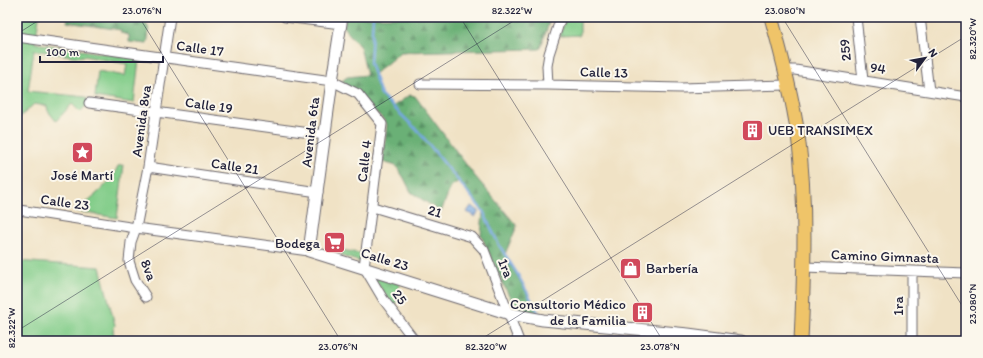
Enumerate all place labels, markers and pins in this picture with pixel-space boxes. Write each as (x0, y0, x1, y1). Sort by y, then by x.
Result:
building icon: UEB TRANSIMEX (739, 117, 765, 143)
place label: UEB TRANSIMEX (768, 122, 873, 139)
place icon: José Martí (69, 140, 95, 166)
place label: José Martí (51, 167, 113, 184)
supermarket icon: Bodega (322, 230, 348, 256)
place label: Bodega (275, 235, 321, 252)
shop icon: Barbería (618, 255, 644, 281)
place label: Barbería (646, 260, 699, 277)
place label: Consultorio Médico de la Familia (510, 296, 627, 329)
building icon: Consultorio Médico de la Familia (629, 299, 655, 325)

